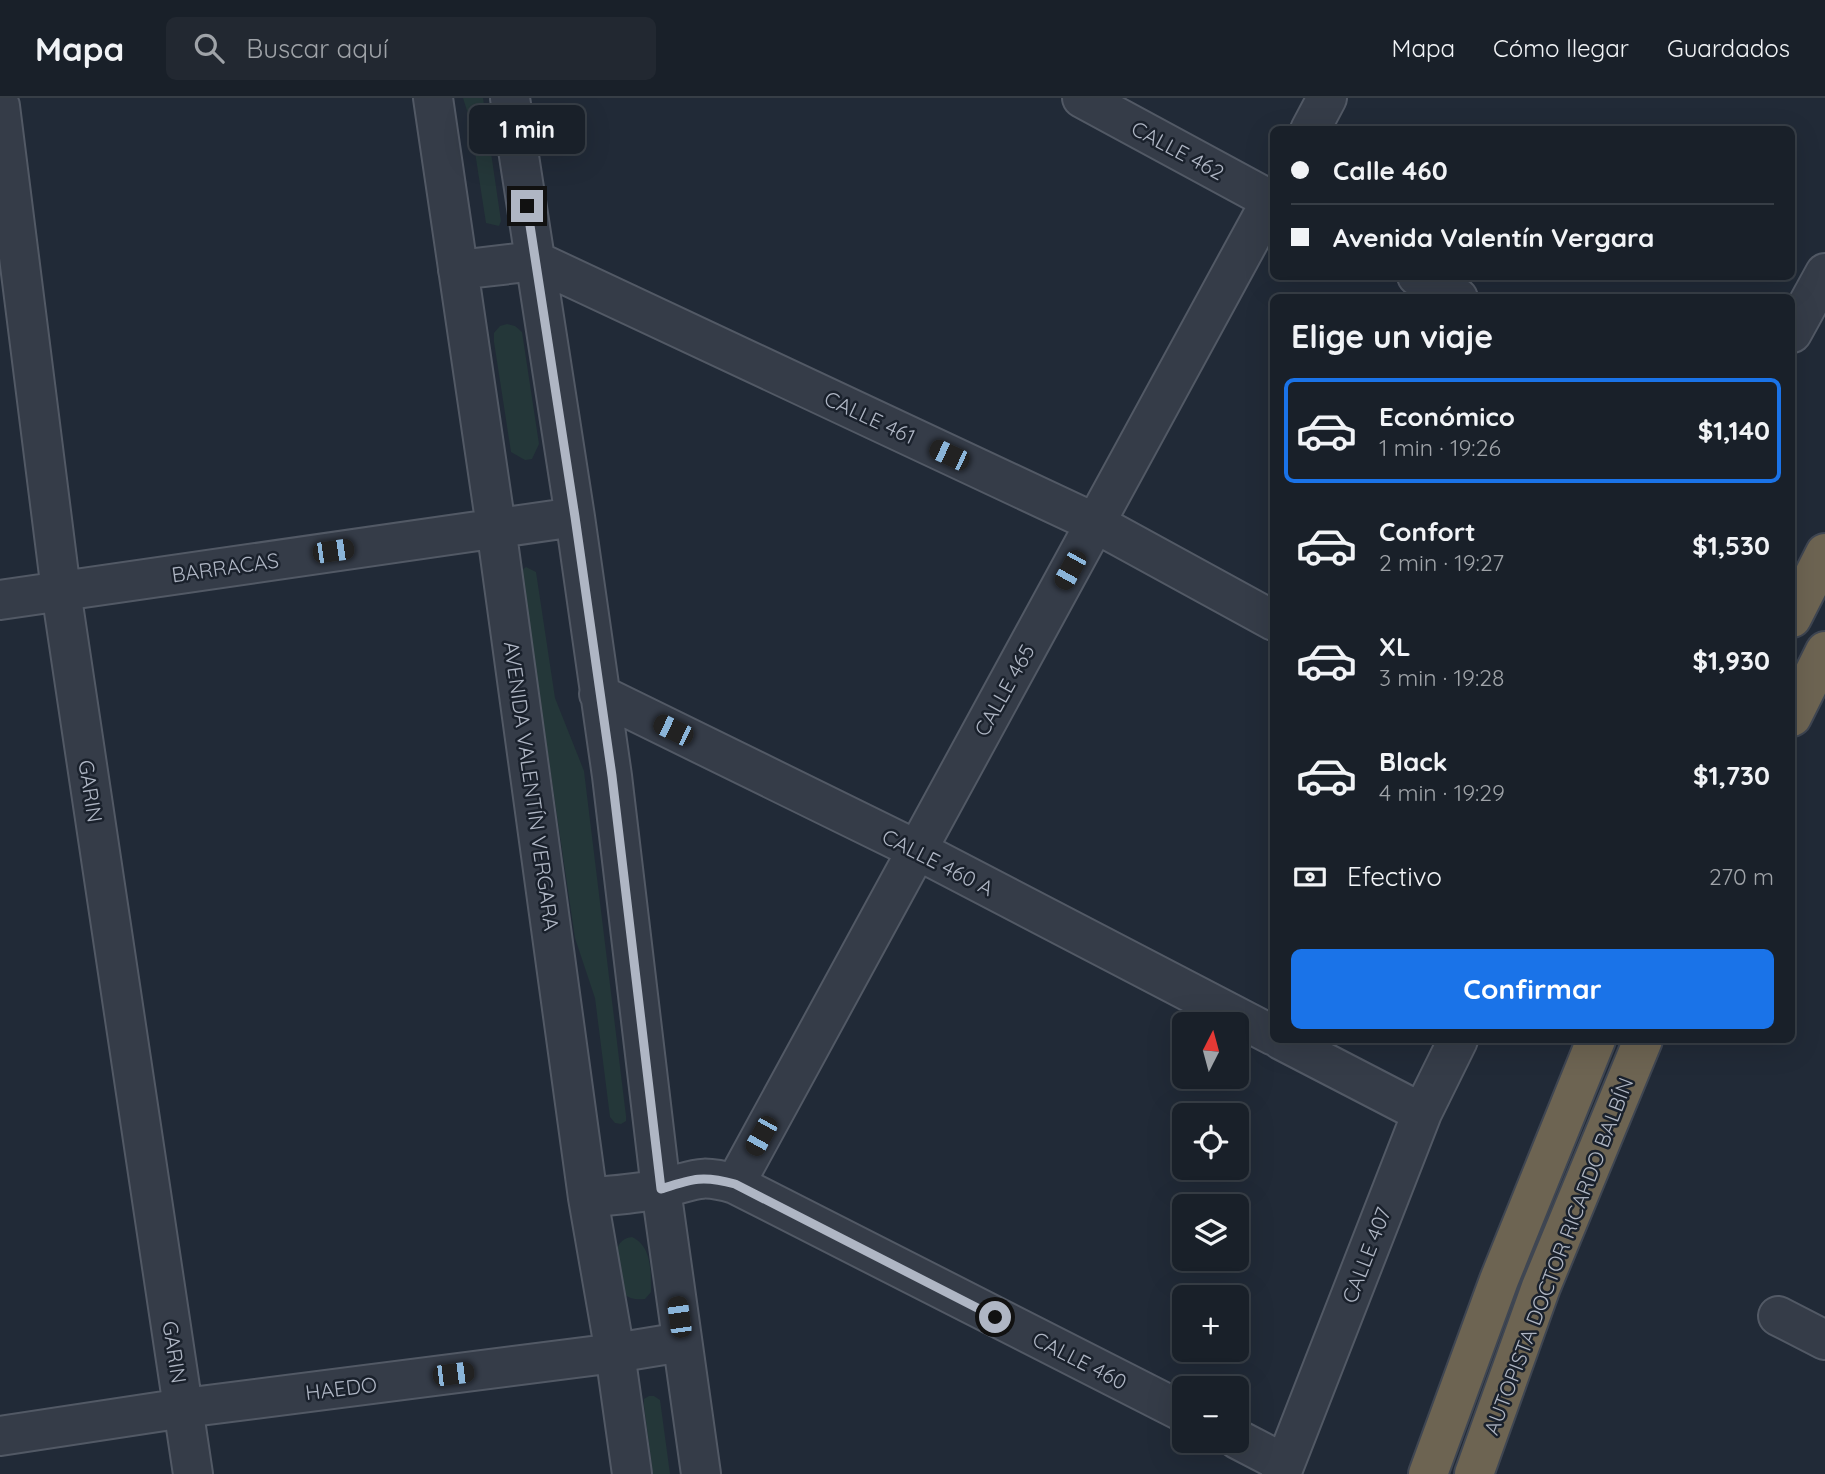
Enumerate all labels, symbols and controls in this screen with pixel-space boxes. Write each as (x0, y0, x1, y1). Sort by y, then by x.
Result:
search box (166, 17, 656, 80)
text: Mapa (35, 28, 124, 69)
icon: search (190, 29, 228, 67)
text: Buscar aquí (246, 32, 388, 65)
text: Mapa (1392, 33, 1455, 63)
text: Cómo llegar (1493, 33, 1629, 63)
text: Guardados (1667, 33, 1790, 63)
callout: 1 min (469, 105, 585, 154)
text: 1 min (499, 115, 555, 144)
street label: CALLE 462 (1127, 115, 1229, 185)
text: Calle 460 (1333, 154, 1448, 187)
route end (511, 190, 543, 222)
text: Avenida Valentín Vergara (1333, 221, 1654, 254)
text: Elige un viaje (1291, 316, 1493, 356)
street label: CALLE 461 (820, 385, 920, 449)
icon: car (1295, 399, 1358, 462)
text: Económico (1379, 400, 1515, 433)
text: $1,140 (1698, 414, 1770, 447)
text: 1 min · 19:26 (1379, 433, 1501, 462)
car (926, 437, 973, 473)
icon: car (1295, 514, 1358, 577)
text: Confort (1379, 515, 1476, 548)
text: $1,530 (1692, 529, 1770, 562)
car (311, 538, 356, 564)
street label: BARRACAS (170, 547, 280, 587)
car (1051, 547, 1090, 593)
text: 2 min · 19:27 (1379, 548, 1504, 577)
icon: car (1295, 629, 1358, 692)
text: XL (1379, 630, 1411, 663)
street label: CALLE 465 (968, 639, 1040, 741)
street label: AVENIDA VALENTÍN VERGARA (499, 640, 565, 932)
text: $1,930 (1693, 644, 1770, 677)
text: 3 min · 19:28 (1379, 663, 1504, 692)
car (650, 711, 697, 749)
icon: car (1295, 744, 1358, 807)
text: Black (1379, 745, 1448, 778)
street label: GARIN (73, 758, 109, 824)
text: $1,730 (1693, 759, 1770, 792)
text: 4 min · 19:29 (1379, 778, 1505, 807)
street label: CALLE 460 A (878, 823, 998, 901)
icon: cash (1291, 858, 1329, 896)
text: Efectivo (1347, 860, 1442, 893)
text: 270 m (1709, 862, 1774, 891)
button: Confirmar (1291, 949, 1774, 1029)
north arrow (1172, 1012, 1250, 1088)
map controls (1172, 1012, 1249, 1453)
street label: AUTOPISTA DOCTOR RICARDO BALBÍN (1478, 1074, 1638, 1438)
button: locate (1172, 1103, 1249, 1180)
car (742, 1113, 781, 1159)
button: layers (1172, 1194, 1249, 1271)
street label: CALLE 407 (1336, 1203, 1396, 1307)
button: + (1172, 1285, 1249, 1362)
car (666, 1295, 693, 1339)
route start (979, 1301, 1011, 1333)
street label: GARIN (157, 1319, 193, 1385)
street label: CALLE 460 (1029, 1325, 1131, 1395)
car (431, 1361, 476, 1387)
street label: HAEDO (304, 1371, 378, 1405)
button: − (1172, 1376, 1249, 1453)

